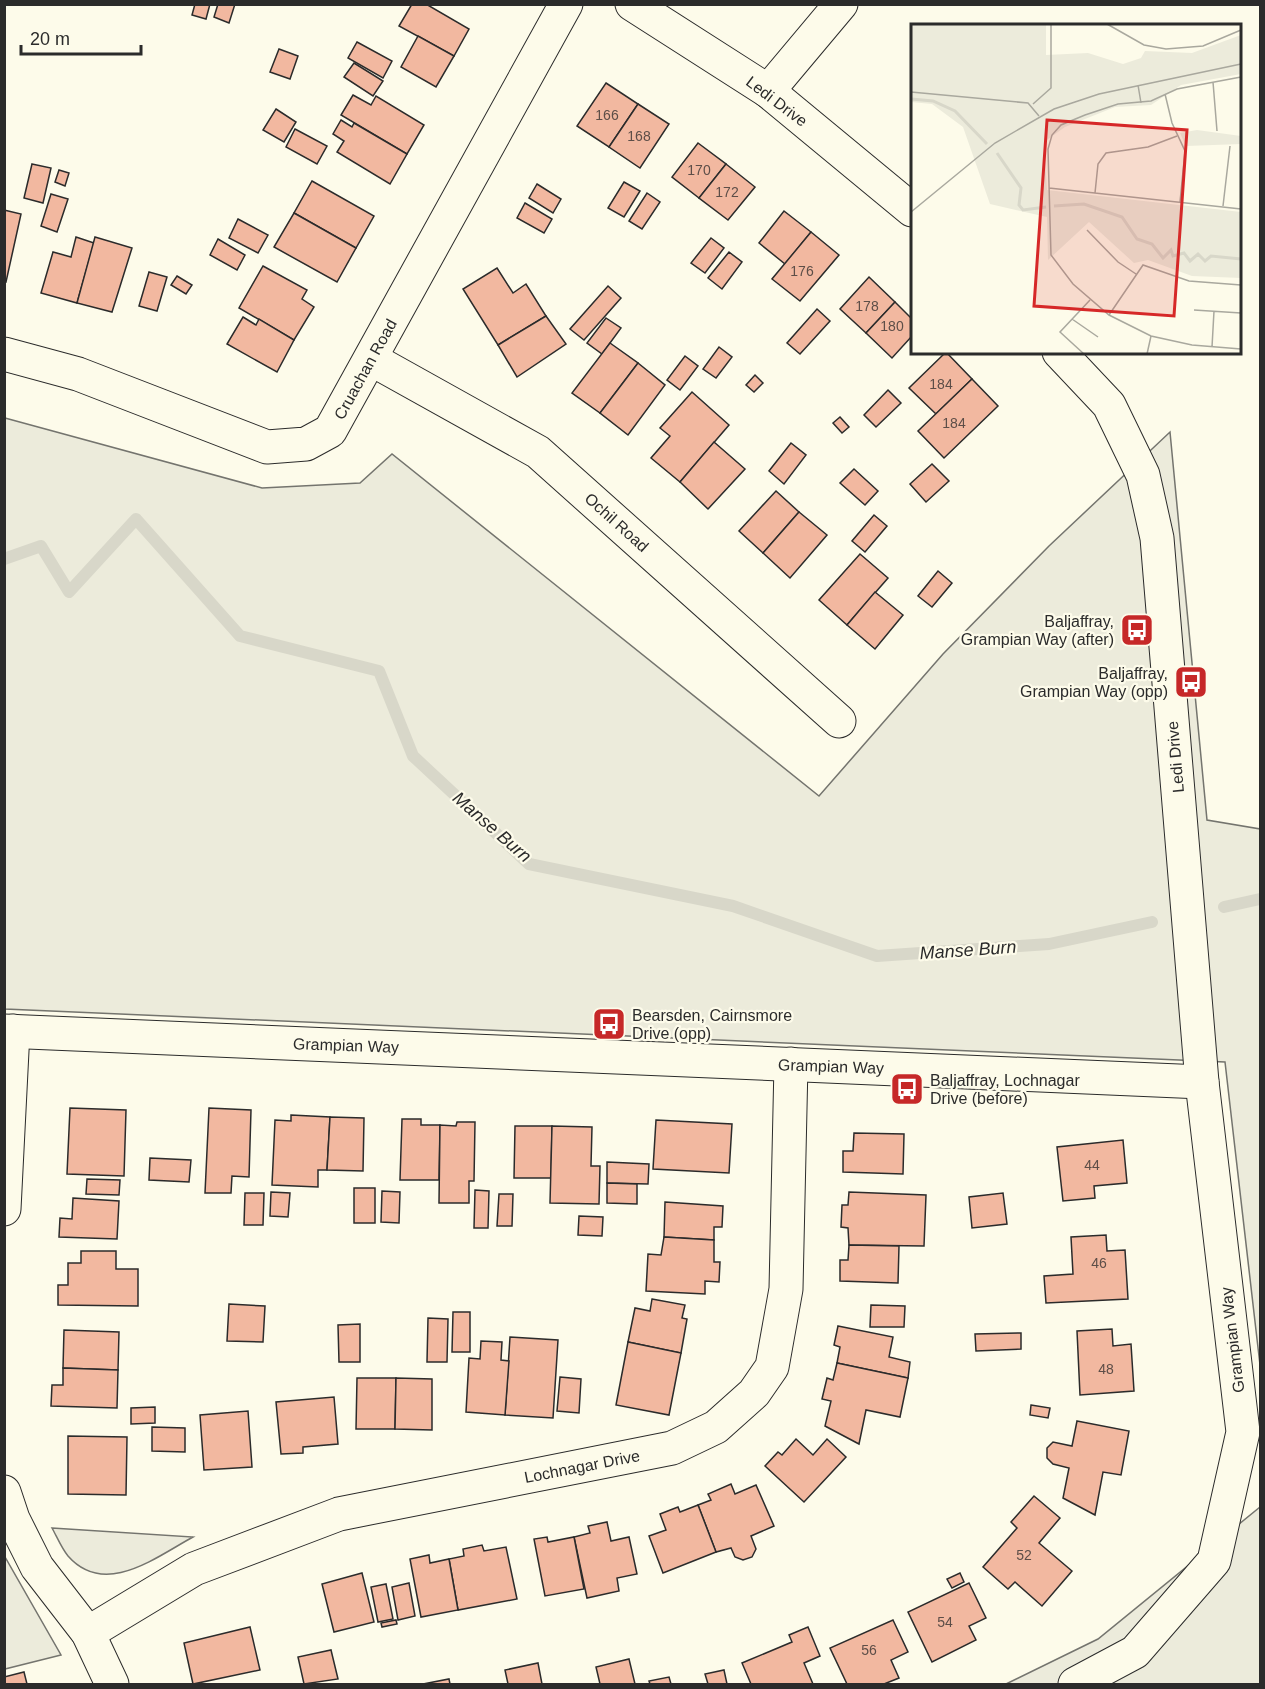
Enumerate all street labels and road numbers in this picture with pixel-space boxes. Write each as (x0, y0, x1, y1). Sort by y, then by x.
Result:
street label: Ledi Drive (743, 73, 811, 130)
street label: Cruachan Road (331, 316, 400, 422)
street label: Ochil Road (582, 490, 652, 555)
street label: Ledi Drive (1164, 720, 1187, 794)
street label: Grampian Way (293, 1035, 399, 1056)
street label: Grampian Way (778, 1056, 884, 1077)
street label: Grampian Way (1218, 1286, 1247, 1394)
street label: Lochnagar Drive (523, 1447, 641, 1486)

